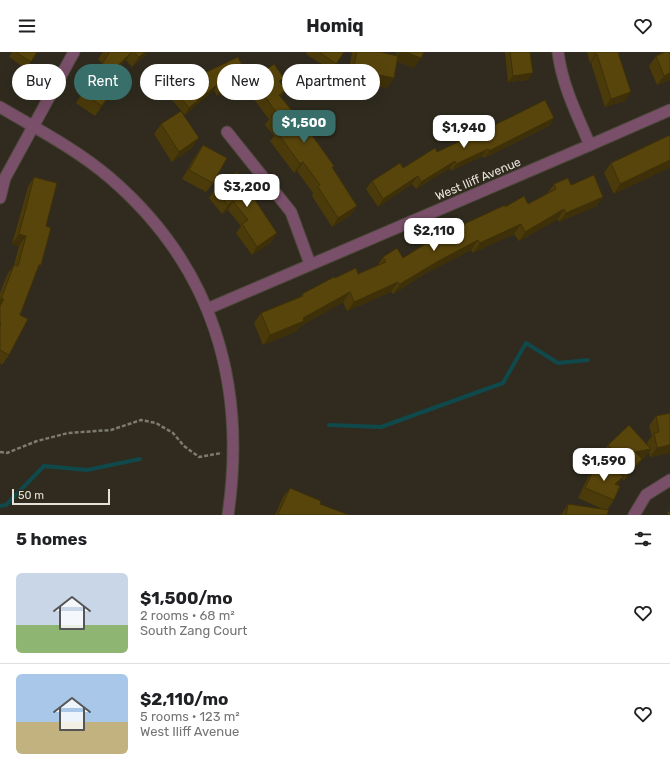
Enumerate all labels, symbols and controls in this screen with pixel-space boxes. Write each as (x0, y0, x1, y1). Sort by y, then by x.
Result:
icon: menu (16, 15, 38, 37)
text: Homiq (306, 15, 364, 37)
icon: heart (632, 15, 654, 37)
chip: Buy (12, 64, 66, 100)
chip: Rent (74, 64, 132, 100)
chip: Filters (140, 64, 209, 100)
chip: New (217, 64, 274, 100)
chip: Apartment (282, 64, 380, 100)
pin: $1,500 (271, 110, 337, 144)
text: $1,500 (282, 115, 326, 130)
pin: $1,940 (431, 115, 497, 149)
text: $1,940 (442, 120, 486, 135)
street label: West Iliff Avenue (433, 155, 523, 203)
pin: $3,200 (214, 174, 280, 208)
text: $3,200 (224, 179, 271, 194)
pin: $2,110 (401, 218, 467, 252)
text: $2,110 (413, 223, 455, 238)
pin: $1,590 (571, 448, 637, 482)
text: $1,590 (582, 453, 626, 468)
scale bar (12, 487, 110, 506)
text: 50 m (18, 489, 44, 502)
icon: filters (632, 528, 654, 550)
text: 5 homes (16, 529, 87, 549)
text: $1,500/mo (140, 588, 233, 608)
icon: home (48, 589, 96, 637)
icon: heart (632, 602, 654, 624)
text: 2 rooms · 68 m² (140, 608, 235, 623)
text: South Zang Court (140, 623, 247, 638)
text: $2,110/mo (140, 689, 228, 709)
icon: home (48, 690, 96, 738)
icon: heart (632, 703, 654, 725)
text: 5 rooms · 123 m² (140, 709, 240, 724)
text: West Iliff Avenue (140, 724, 239, 739)

